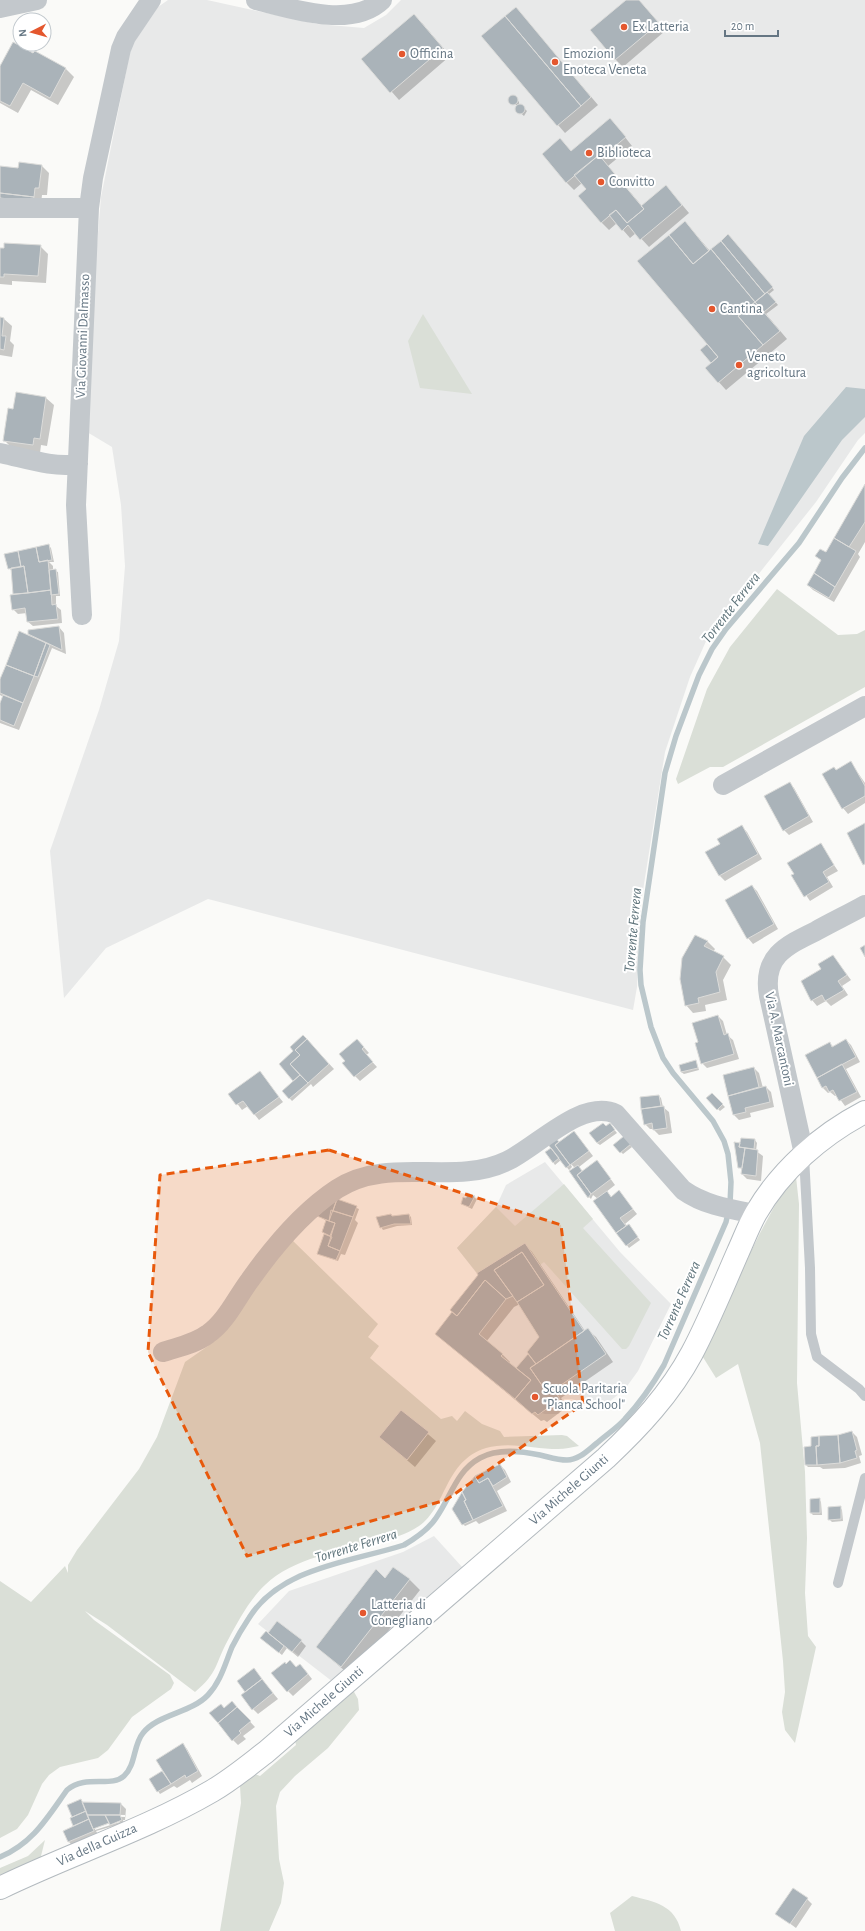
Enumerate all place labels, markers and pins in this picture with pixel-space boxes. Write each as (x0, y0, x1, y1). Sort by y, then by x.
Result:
place label: Ex Latteria (632, 20, 690, 34)
marker: Ex Latteria (619, 22, 629, 32)
place label: Officina (410, 47, 454, 61)
place label: Emozioni Enoteca Veneta (563, 47, 647, 77)
marker: Officina (397, 49, 407, 59)
marker: Emozioni Enoteca Veneta (550, 57, 560, 67)
place label: Biblioteca (597, 146, 652, 160)
marker: Biblioteca (584, 148, 594, 158)
place label: Convitto (609, 175, 655, 189)
marker: Convitto (596, 177, 606, 187)
place label: Cantina (720, 302, 763, 316)
marker: Cantina (707, 304, 717, 314)
place label: Veneto agricoltura (747, 350, 807, 380)
marker: Veneto agricoltura (734, 360, 744, 370)
place label: Scuola Paritaria "Pianca School" (543, 1382, 628, 1412)
marker: Scuola Paritaria "Pianca School" (530, 1392, 540, 1402)
place label: Latteria di Conegliano (371, 1598, 432, 1628)
marker: Latteria di Conegliano (358, 1608, 368, 1618)

